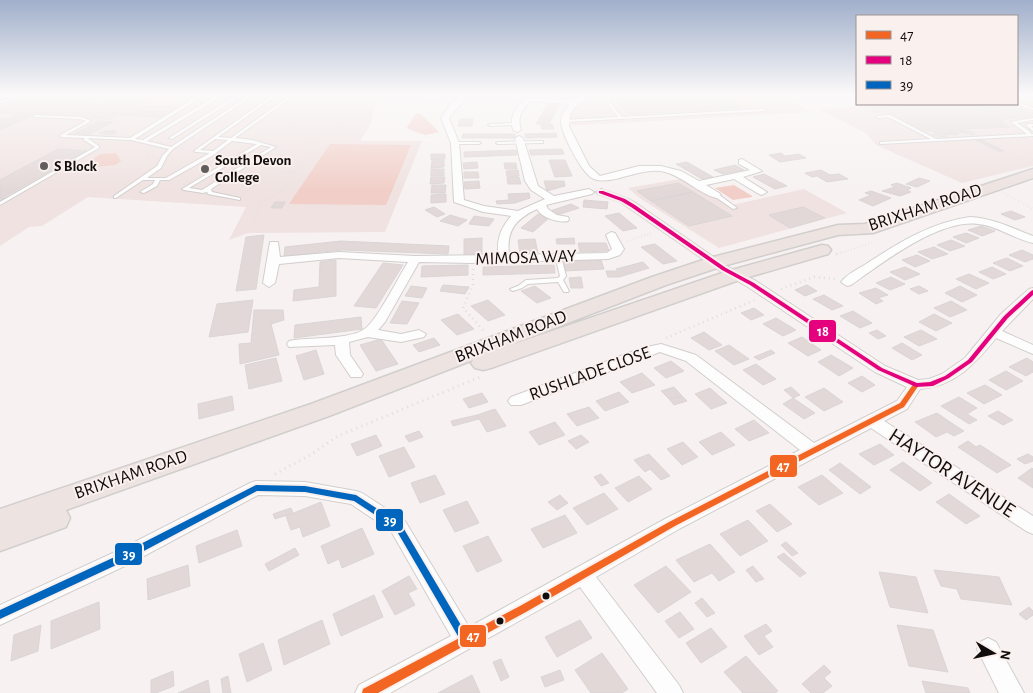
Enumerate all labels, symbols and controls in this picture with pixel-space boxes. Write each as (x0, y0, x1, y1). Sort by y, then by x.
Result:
legend (856, 15, 1018, 105)
text: 47 (900, 28, 913, 43)
text: 18 (900, 53, 912, 68)
text: 39 (900, 78, 913, 93)
place label: South Devon College (215, 153, 291, 185)
place label: S Block (54, 159, 97, 174)
marker: S Block (38, 160, 50, 172)
marker: South Devon College (199, 163, 211, 175)
street label: BRIXHAM ROAD (866, 181, 984, 235)
street label: MIMOSA WAY (475, 247, 577, 269)
street label: BRIXHAM ROAD (453, 307, 569, 367)
line badge: 18 (808, 319, 837, 343)
text: 18 (817, 325, 829, 339)
street label: RUSHLADE CLOSE (527, 344, 653, 404)
street label: HAYTOR AVENUE (885, 425, 1019, 521)
street label: BRIXHAM ROAD (72, 447, 190, 503)
line badge: 47 (769, 454, 798, 478)
text: 47 (776, 460, 790, 474)
line badge: 39 (375, 508, 404, 532)
text: 39 (384, 514, 397, 528)
line badge: 39 (114, 542, 143, 566)
text: 39 (123, 548, 136, 562)
unlabelled marker (541, 591, 551, 601)
unlabelled marker (495, 616, 505, 626)
line badge: 47 (459, 624, 487, 648)
north arrow (968, 628, 1018, 678)
text: 47 (466, 630, 480, 644)
text: N (997, 649, 1013, 661)

